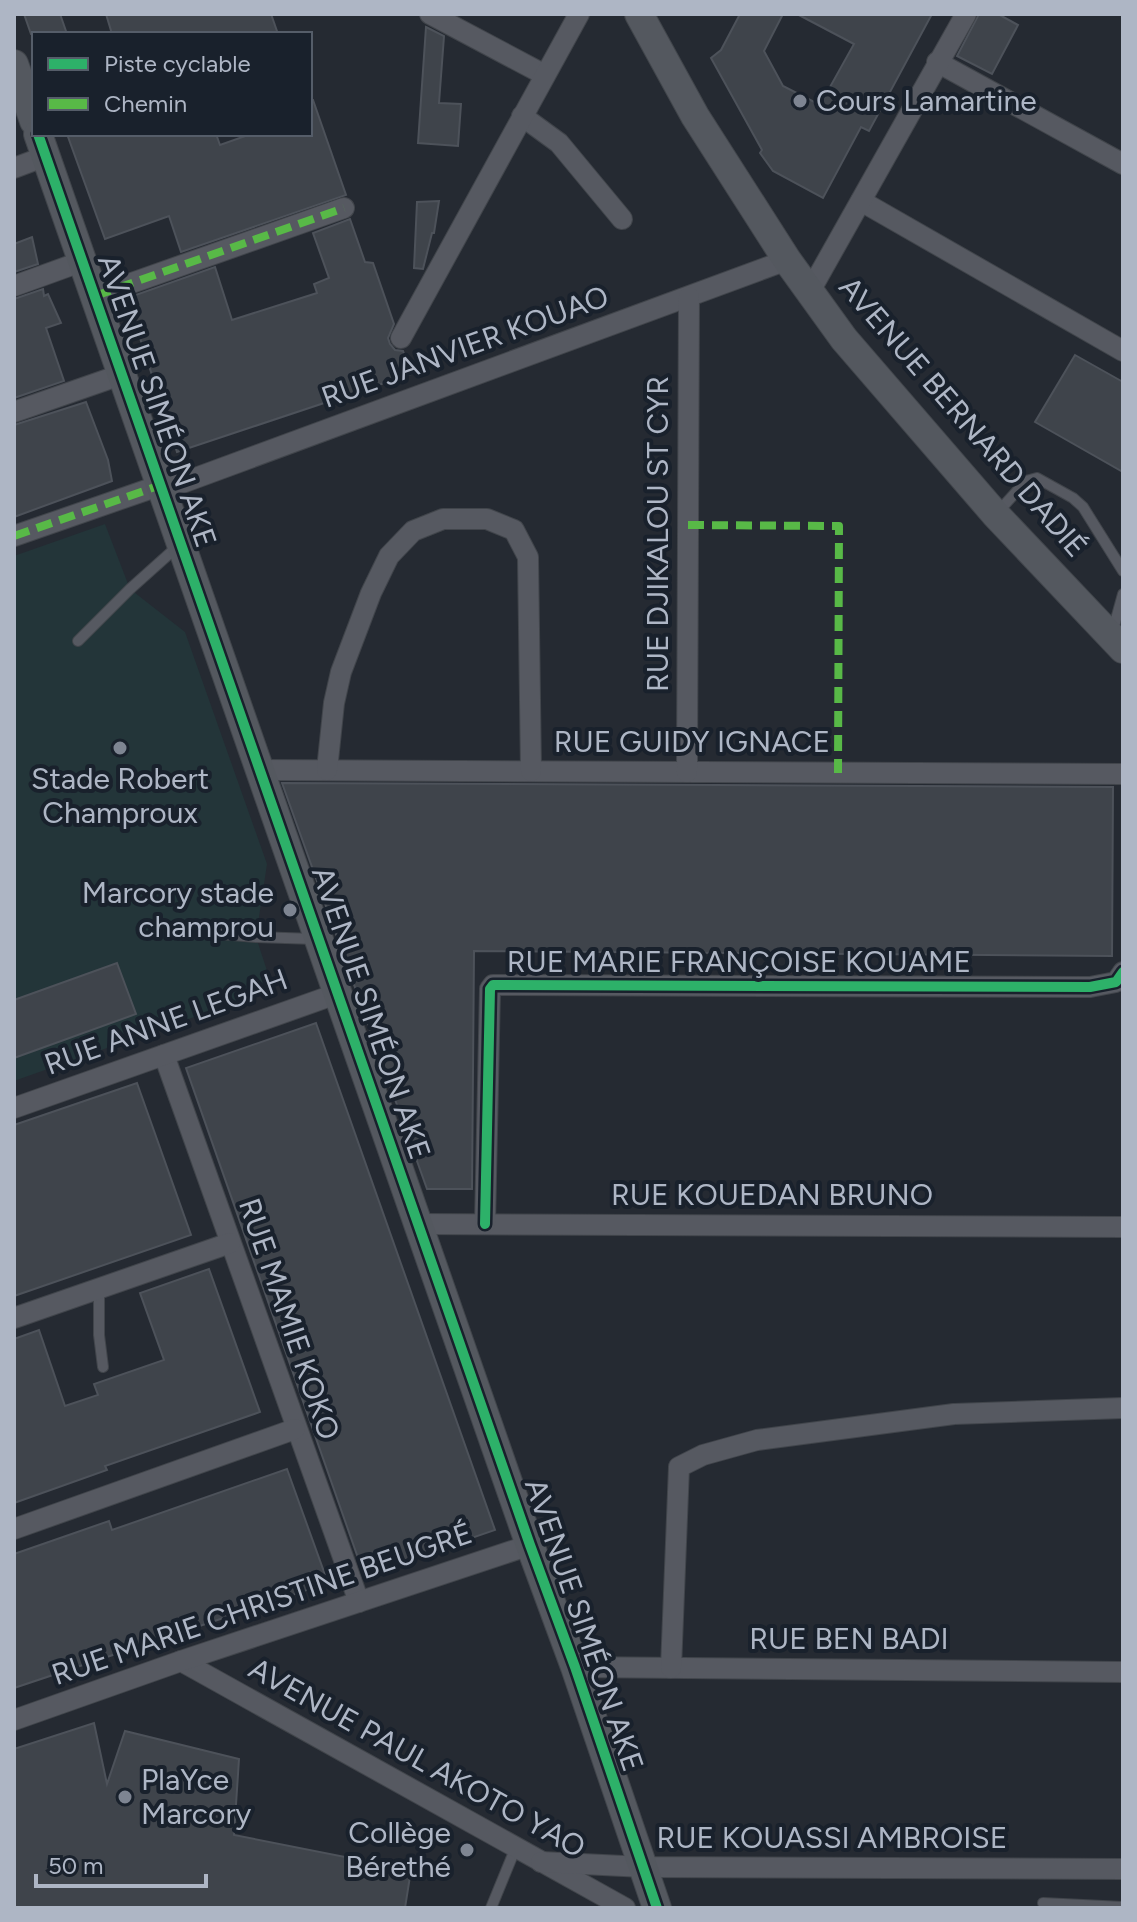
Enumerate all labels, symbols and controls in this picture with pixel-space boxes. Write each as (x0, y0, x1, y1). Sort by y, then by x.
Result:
legend (32, 32, 312, 136)
text: Piste cyclable (104, 49, 251, 78)
place label: Cours Lamartine (816, 82, 1037, 119)
text: Chemin (104, 89, 187, 118)
marker: Cours Lamartine (791, 92, 809, 110)
street label: AVENUE SIMÉON AKE (90, 250, 225, 552)
street label: AVENUE BERNARD DADIÉ (831, 269, 1095, 565)
street label: RUE JANVIER KOUAO (316, 277, 613, 416)
street label: RUE DJIKALOU ST CYR (639, 376, 676, 692)
street label: RUE GUIDY IGNACE (554, 723, 830, 760)
marker: Stade Robert Champroux (111, 739, 129, 757)
place label: Stade Robert Champroux (31, 760, 209, 831)
street label: AVENUE SIMÉON AKE (304, 862, 439, 1164)
place label: Marcory stade champrou (82, 874, 274, 945)
marker: Marcory stade champrou (281, 901, 299, 919)
street label: RUE MARIE FRANÇOISE KOUAME (507, 943, 971, 980)
street label: RUE ANNE LEGAH (39, 960, 292, 1083)
street label: RUE KOUEDAN BRUNO (611, 1176, 933, 1213)
street label: RUE MAMIE KOKO (231, 1193, 348, 1444)
street label: AVENUE SIMÉON AKE (517, 1474, 652, 1776)
street label: RUE MARIE CHRISTINE BEUGRÉ (47, 1514, 477, 1693)
street label: RUE BEN BADI (749, 1620, 949, 1657)
street label: AVENUE PAUL AKOTO YAO (243, 1650, 592, 1866)
place label: PlaYce Marcory (141, 1761, 252, 1832)
marker: PlaYce Marcory (116, 1788, 134, 1806)
place label: Collège Bérethé (345, 1814, 451, 1885)
street label: RUE KOUASSI AMBROISE (656, 1819, 1008, 1856)
scale bar (36, 1838, 206, 1888)
marker: Collège Bérethé (458, 1841, 476, 1859)
text: 50 m (48, 1851, 104, 1880)

